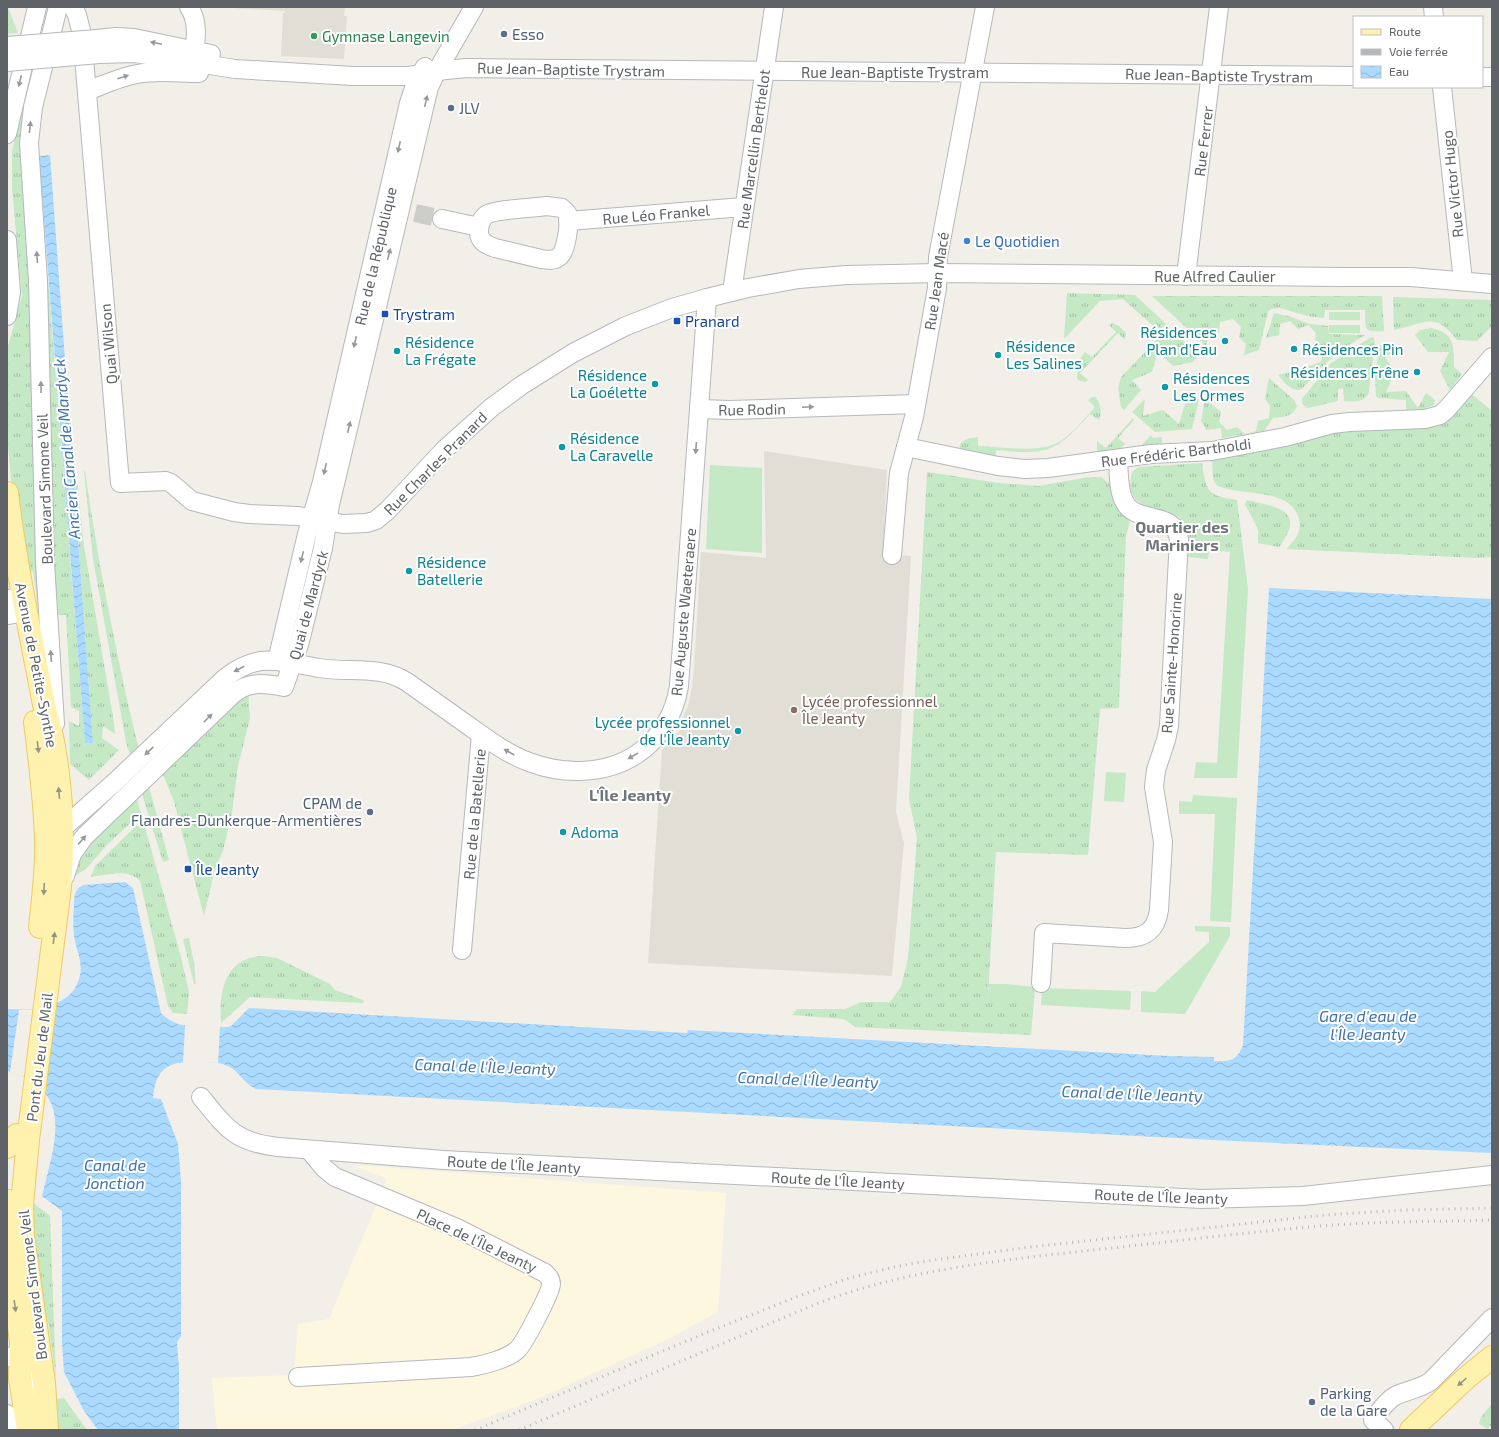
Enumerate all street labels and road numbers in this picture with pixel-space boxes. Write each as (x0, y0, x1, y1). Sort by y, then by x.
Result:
street label: Rue Jean-Baptiste Trystram (477, 58, 665, 80)
street label: Rue Jean-Baptiste Trystram (801, 63, 989, 81)
street label: Rue Jean-Baptiste Trystram (1125, 64, 1313, 86)
street label: Rue Marcellin Berthelot (733, 68, 773, 230)
street label: Rue Ferrer (1190, 105, 1216, 177)
street label: Rue Victor Hugo (1437, 129, 1467, 239)
street label: Rue de la République (350, 185, 400, 327)
street label: Rue Léo Frankel (602, 200, 711, 228)
street label: Rue Jean Macé (920, 231, 952, 331)
street label: Rue Alfred Caulier (1154, 267, 1276, 285)
street label: Quai Wilson (96, 303, 121, 385)
street label: Rue Rodin (718, 399, 786, 419)
street label: Rue Charles Pranard (380, 408, 490, 518)
street label: Boulevard Simone Veil (32, 413, 56, 565)
street label: Rue Frédéric Bartholdi (1100, 434, 1252, 470)
street label: Rue Auguste Waeteraere (667, 527, 699, 697)
street label: Quai de Mardyck (285, 548, 332, 662)
street label: Avenue de Petite-Synthe (12, 581, 62, 749)
street label: Rue Sainte-Honorine (1157, 592, 1185, 734)
street label: Rue de la Batellerie (459, 748, 489, 880)
street label: Pont du Jeu de Mail (22, 991, 56, 1123)
street label: Route de l'Île Jeanty (447, 1152, 581, 1176)
street label: Route de l'Île Jeanty (771, 1168, 905, 1192)
street label: Route de l'Île Jeanty (1094, 1185, 1228, 1207)
street label: Place de l'Île Jeanty (414, 1204, 540, 1276)
street label: Boulevard Simone Veil (14, 1208, 50, 1361)

